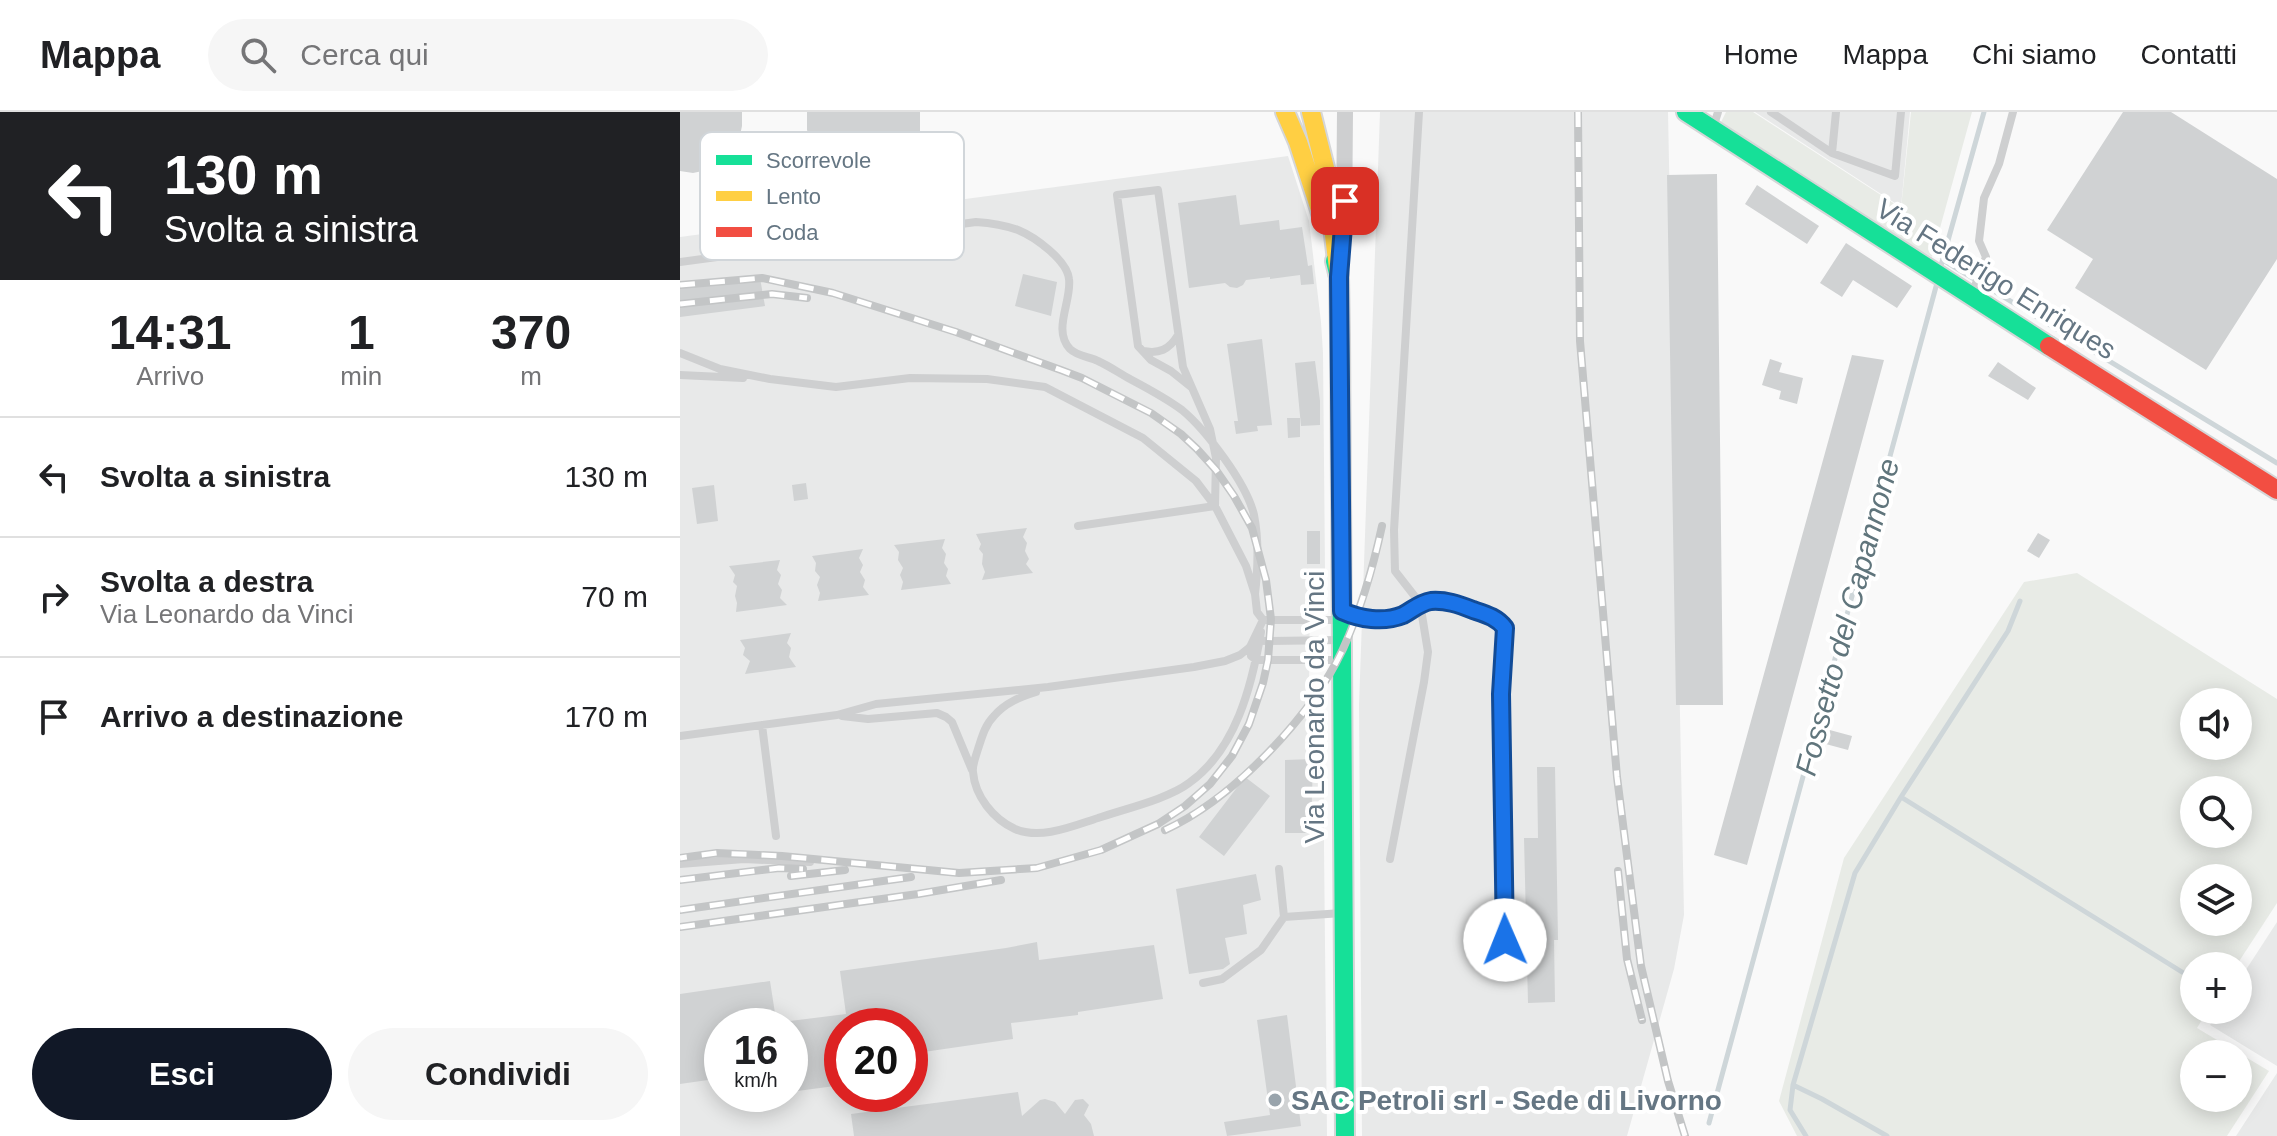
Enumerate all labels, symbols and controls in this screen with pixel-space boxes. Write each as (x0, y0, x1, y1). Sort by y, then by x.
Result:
search box (208, 19, 768, 91)
icon: search (236, 33, 280, 77)
text: Mappa (40, 34, 160, 76)
text: Cerca qui (300, 38, 429, 71)
text: Home (1724, 39, 1798, 70)
text: Mappa (1842, 39, 1928, 70)
text: Chi siamo (1972, 39, 2097, 70)
text: Contatti (2141, 39, 2237, 70)
legend (700, 132, 964, 260)
text: 130 m (164, 143, 323, 206)
icon: left (32, 144, 136, 248)
text: Scorrevole (766, 148, 871, 173)
pin (1311, 167, 1379, 235)
icon: arrive (1323, 179, 1367, 223)
text: Lento (766, 184, 821, 209)
street label: Via Federigo Enriques (1871, 193, 2121, 365)
text: Svolta a sinistra (164, 209, 418, 250)
text: Coda (766, 220, 819, 245)
text: 14:31 (109, 306, 232, 359)
text: 1 (348, 306, 375, 359)
text: 370 (491, 306, 571, 359)
text: Arrivo (136, 361, 204, 391)
text: min (340, 361, 382, 391)
text: m (520, 361, 542, 391)
icon: left (32, 455, 76, 499)
water label: Fossetto del Capannone (1789, 455, 1905, 779)
text: Svolta a sinistra (100, 460, 330, 493)
text: 130 m (565, 460, 648, 493)
text: Svolta a destra (100, 565, 313, 598)
street label: Via Leonardo da Vinci (1299, 571, 1330, 843)
icon: right (32, 575, 76, 619)
text: 70 m (581, 580, 648, 613)
text: Via Leonardo da Vinci (100, 599, 353, 629)
map controls (2180, 688, 2252, 1112)
button: sound (2180, 688, 2252, 760)
icon: arrive (32, 695, 76, 739)
text: Arrivo a destinazione (100, 700, 403, 733)
text: 170 m (565, 700, 648, 733)
button: search (2180, 776, 2252, 848)
button: layers (2180, 864, 2252, 936)
position arrow (1463, 898, 1547, 982)
button: + (2180, 952, 2252, 1024)
speed limit sign: 20 (824, 1008, 928, 1112)
button: Esci (32, 1028, 332, 1120)
button: Condividi (348, 1028, 648, 1120)
text: 16 (734, 1028, 778, 1072)
button: − (2180, 1040, 2252, 1112)
text: km/h (734, 1069, 778, 1091)
place label: SAC Petroli srl - Sede di Livorno (1291, 1085, 1722, 1116)
marker: SAC Petroli srl - Sede di Livorno (1266, 1091, 1284, 1109)

